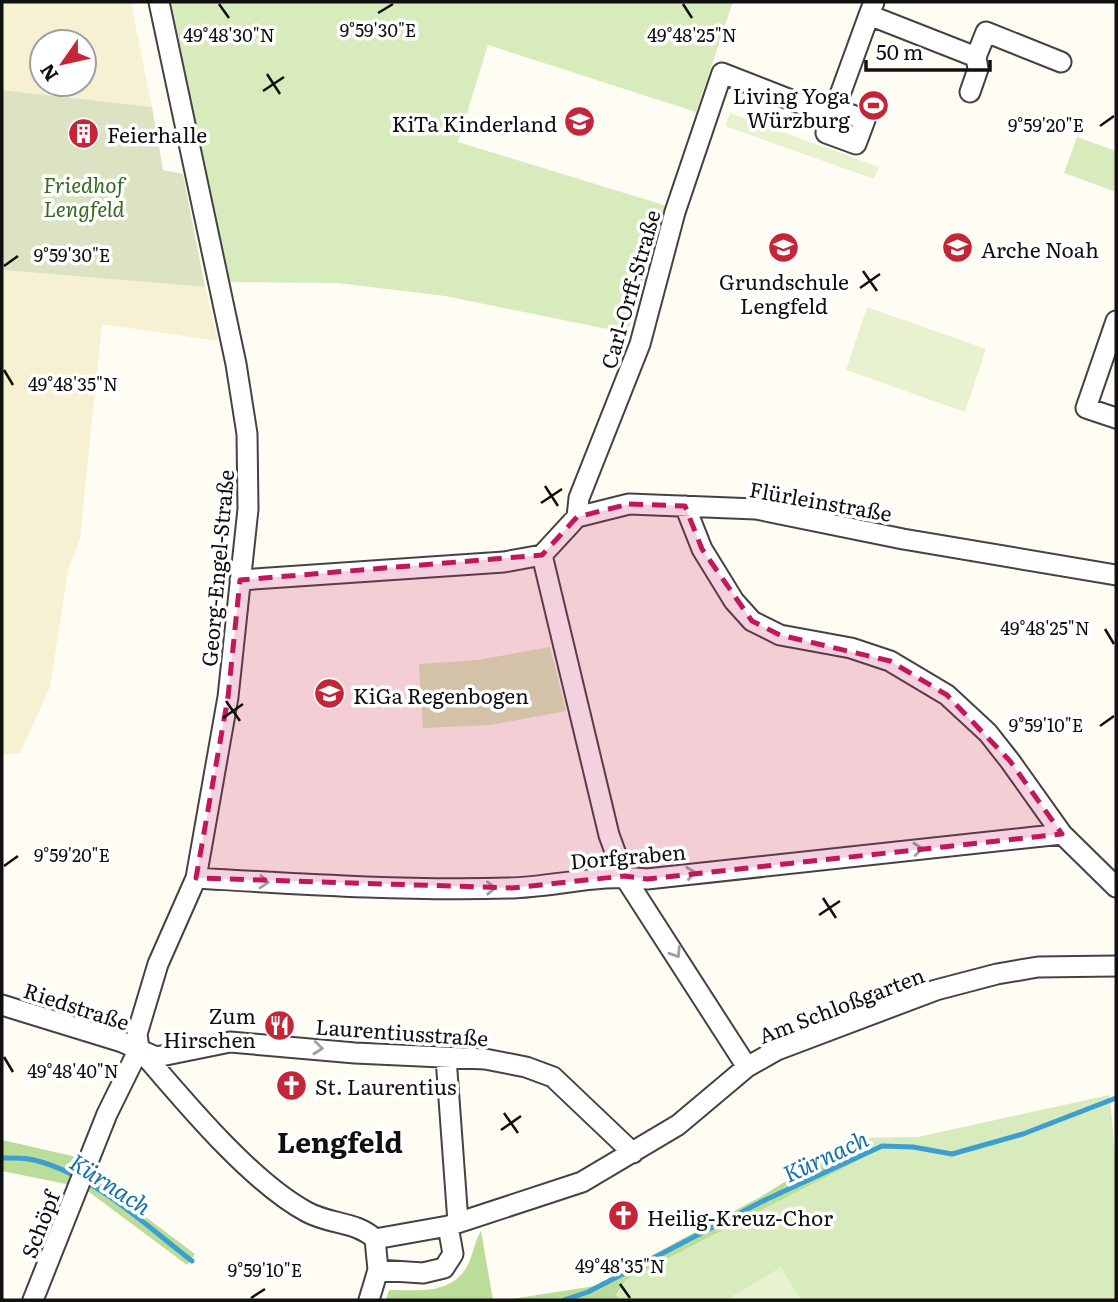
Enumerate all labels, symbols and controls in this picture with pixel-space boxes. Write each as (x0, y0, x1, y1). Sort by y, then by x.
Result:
text: 9°59'30"E (340, 16, 416, 43)
text: 49°48'30"N (183, 21, 275, 48)
text: 49°48'25"N (647, 21, 737, 48)
north arrow (28, 28, 98, 98)
scale bar (866, 28, 990, 72)
text: 50 m (876, 35, 923, 66)
text: N (32, 59, 64, 88)
place label: Living Yoga Würzburg (733, 79, 851, 134)
sports icon: Living Yoga Würzburg (856, 89, 890, 123)
school or university icon: KiTa Kinderland (563, 105, 597, 139)
place label: KiTa Kinderland (392, 107, 557, 138)
text: 9°59'20"E (1008, 111, 1084, 138)
building icon: Feierhalle (67, 116, 101, 150)
place label: Feierhalle (107, 118, 207, 149)
park label: Friedhof Lengfeld (43, 168, 127, 223)
street label: Carl-Orff-Straße (591, 206, 667, 372)
school or university icon: Grundschule Lengfeld (767, 231, 801, 265)
school or university icon: Arche Noah (941, 231, 975, 265)
place label: Arche Noah (981, 233, 1099, 264)
text: 9°59'30"E (34, 241, 110, 268)
place label: Grundschule Lengfeld (719, 265, 849, 320)
text: 49°48'35"N (28, 370, 118, 397)
street label: Georg-Engel-Straße (192, 468, 240, 668)
street label: Flürleinstraße (747, 472, 895, 528)
text: 49°48'25"N (1000, 614, 1090, 641)
school or university icon: KiGa Regenbogen (313, 677, 347, 711)
place label: KiGa Regenbogen (353, 679, 529, 710)
text: 9°59'10"E (1009, 711, 1083, 738)
street label: Dorfgraben (569, 835, 687, 875)
text: 9°59'20"E (34, 841, 110, 868)
one-way arrow (912, 842, 923, 857)
one-way arrow (685, 866, 697, 881)
one-way arrow (259, 874, 270, 889)
one-way arrow (486, 881, 497, 896)
one-way arrow (668, 945, 680, 958)
street label: Am Schloßgarten (754, 958, 928, 1050)
street label: Riedstraße (20, 973, 134, 1037)
place label: Zum Hirschen (163, 999, 256, 1054)
restaurant icon: Zum Hirschen (262, 1009, 296, 1043)
street label: Laurentiusstraße (315, 1009, 490, 1053)
one-way arrow (312, 1041, 324, 1056)
text: 49°48'40"N (27, 1057, 119, 1084)
church icon: St. Laurentius (275, 1068, 309, 1102)
place label: St. Laurentius (315, 1070, 456, 1101)
district label: Lengfeld (277, 1120, 403, 1162)
water label: Kürnach (777, 1120, 874, 1190)
water label: Kürnach (64, 1144, 159, 1222)
street label: Schöpf (12, 1184, 67, 1262)
church icon: Heilig-Kreuz-Chor (607, 1199, 641, 1233)
place label: Heilig-Kreuz-Chor (647, 1201, 833, 1232)
text: 49°48'35"N (575, 1252, 665, 1279)
text: 9°59'10"E (228, 1256, 302, 1283)

